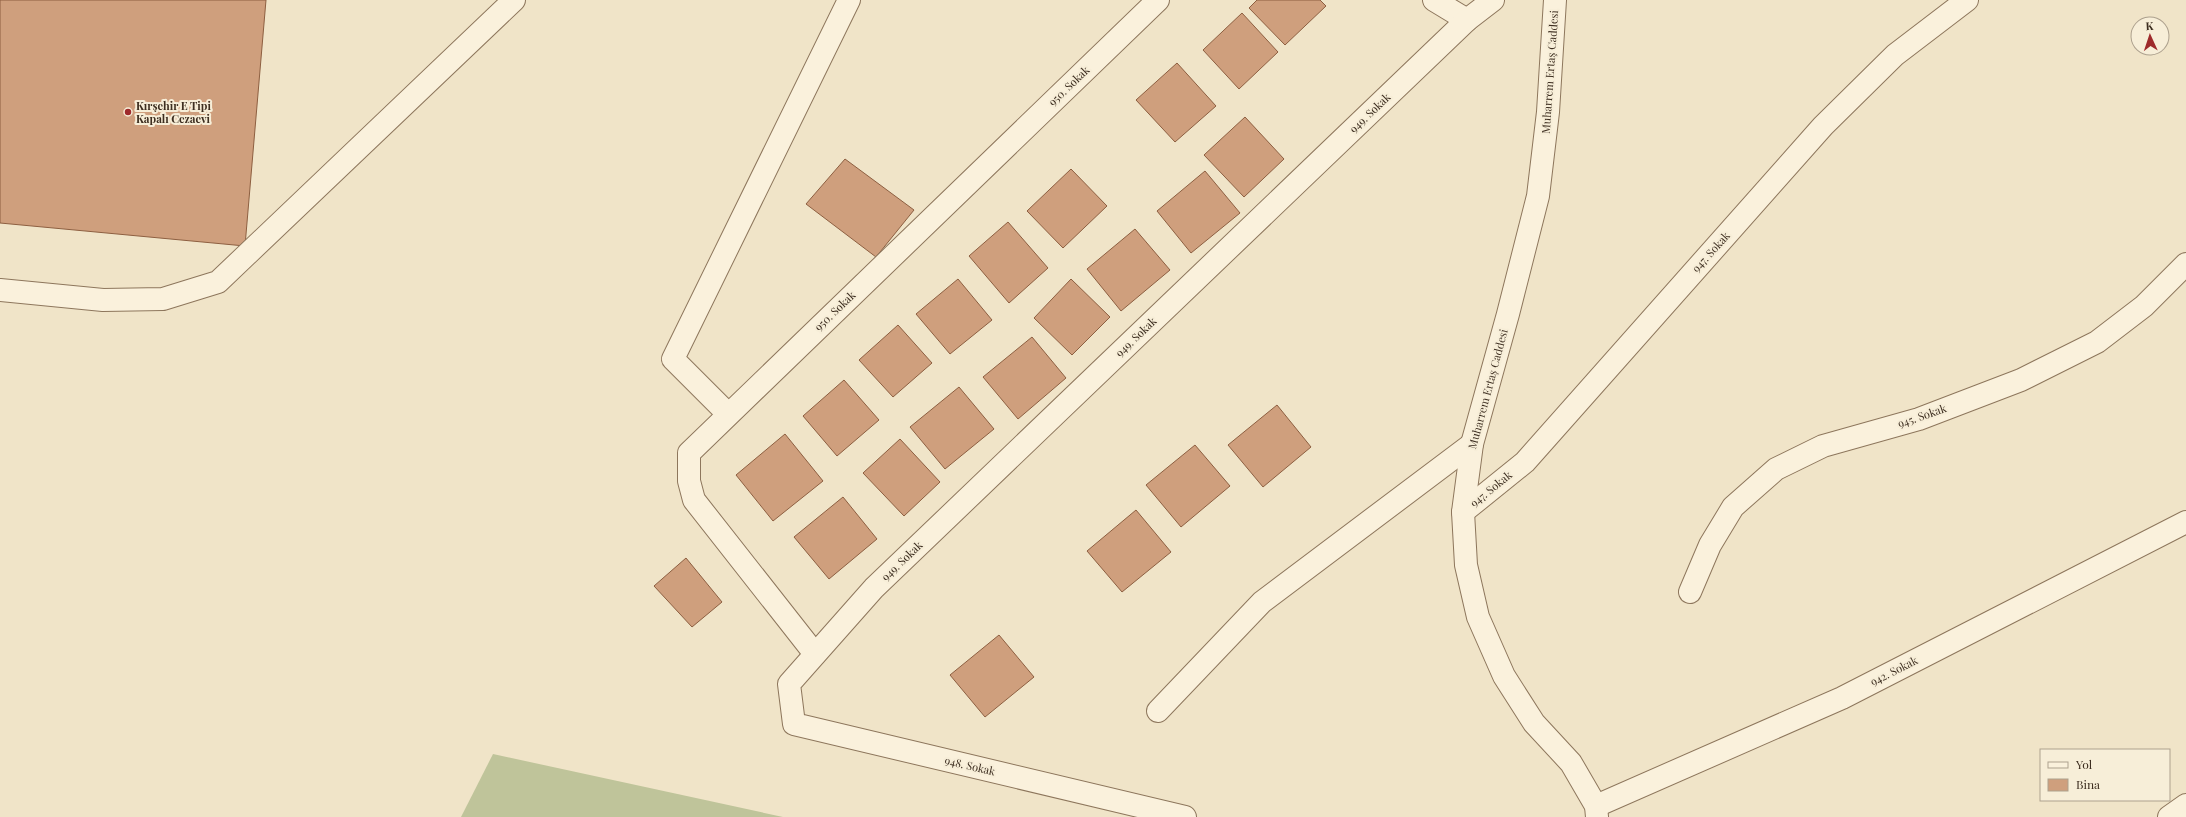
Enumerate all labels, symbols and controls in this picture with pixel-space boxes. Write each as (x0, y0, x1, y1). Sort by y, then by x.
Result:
street label: Muharrem Ertaş Caddesi (1538, 10, 1561, 134)
north arrow (2130, 16, 2170, 56)
text: K (2145, 18, 2154, 33)
street label: 950. Sokak (1045, 62, 1092, 109)
street label: 949. Sokak (1346, 89, 1393, 136)
place label: Kırşehir E Tipi Kapalı Cezaevi (136, 98, 211, 126)
marker: Kırşehir E Tipi Kapalı Cezaevi (123, 107, 133, 117)
street label: 947. Sokak (1688, 228, 1733, 275)
street label: 950. Sokak (811, 287, 858, 334)
street label: 949. Sokak (1112, 313, 1159, 360)
street label: Muharrem Ertaş Caddesi (1464, 327, 1511, 451)
street label: 945. Sokak (1896, 400, 1948, 431)
street label: 947. Sokak (1467, 467, 1515, 510)
street label: 949. Sokak (878, 537, 925, 584)
street label: 942. Sokak (1868, 652, 1920, 689)
legend (2040, 749, 2170, 801)
street label: 948. Sokak (943, 752, 997, 779)
text: Yol (2075, 756, 2093, 772)
text: Bina (2076, 776, 2100, 792)

